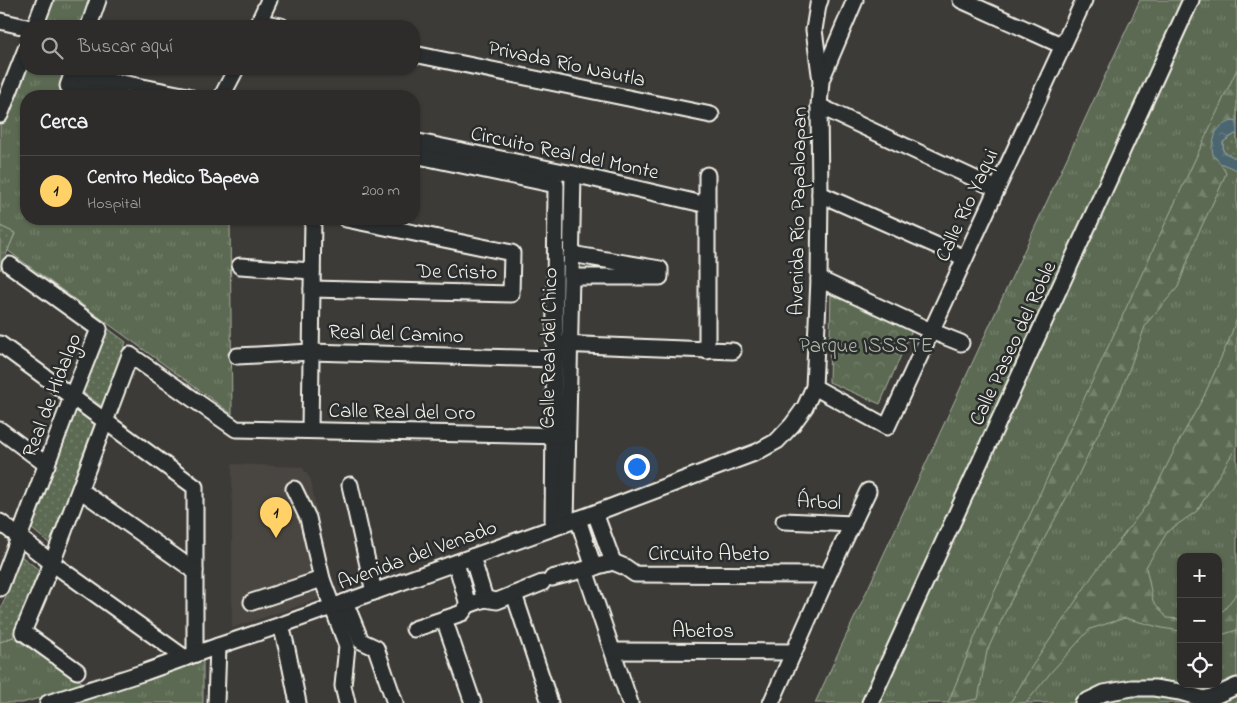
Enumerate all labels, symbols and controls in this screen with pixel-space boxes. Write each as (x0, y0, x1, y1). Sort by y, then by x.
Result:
search box (20, 20, 420, 75)
icon: search (38, 34, 66, 62)
text: Buscar aquí (78, 34, 173, 61)
street label: Privada Río Nautla (485, 34, 648, 96)
street label: Avenida Río Papaloapan (782, 106, 816, 316)
text: Cerca (40, 108, 88, 138)
street label: Circuito Real del Monte (468, 119, 662, 189)
street label: Calle Río Yaqui (929, 144, 1007, 267)
text: Centro Medico Bapeva (87, 165, 259, 192)
text: 1 (53, 179, 59, 203)
text: 200 m (362, 179, 400, 203)
text: Hospital (87, 192, 141, 216)
street label: Calle Paseo del Roble (963, 256, 1065, 431)
street label: De Cristo (415, 257, 498, 289)
street label: Calle Real del Chico (534, 267, 566, 429)
street label: Real del Camino (328, 318, 464, 352)
street label: Real de Hidalgo (15, 329, 92, 463)
park label: Parque ISSSTE (799, 332, 933, 362)
street label: Calle Real del Oro (328, 397, 476, 429)
your location (624, 454, 650, 480)
street label: Árbol (796, 486, 842, 519)
pin: 1 (260, 497, 292, 538)
street label: Avenida del Venado (334, 513, 501, 599)
street label: Circuito Abeto (648, 540, 770, 570)
map controls (1177, 553, 1222, 688)
button: + (1177, 553, 1222, 598)
button: − (1177, 598, 1222, 643)
street label: Abetos (672, 617, 734, 647)
button: locate (1177, 643, 1222, 688)

